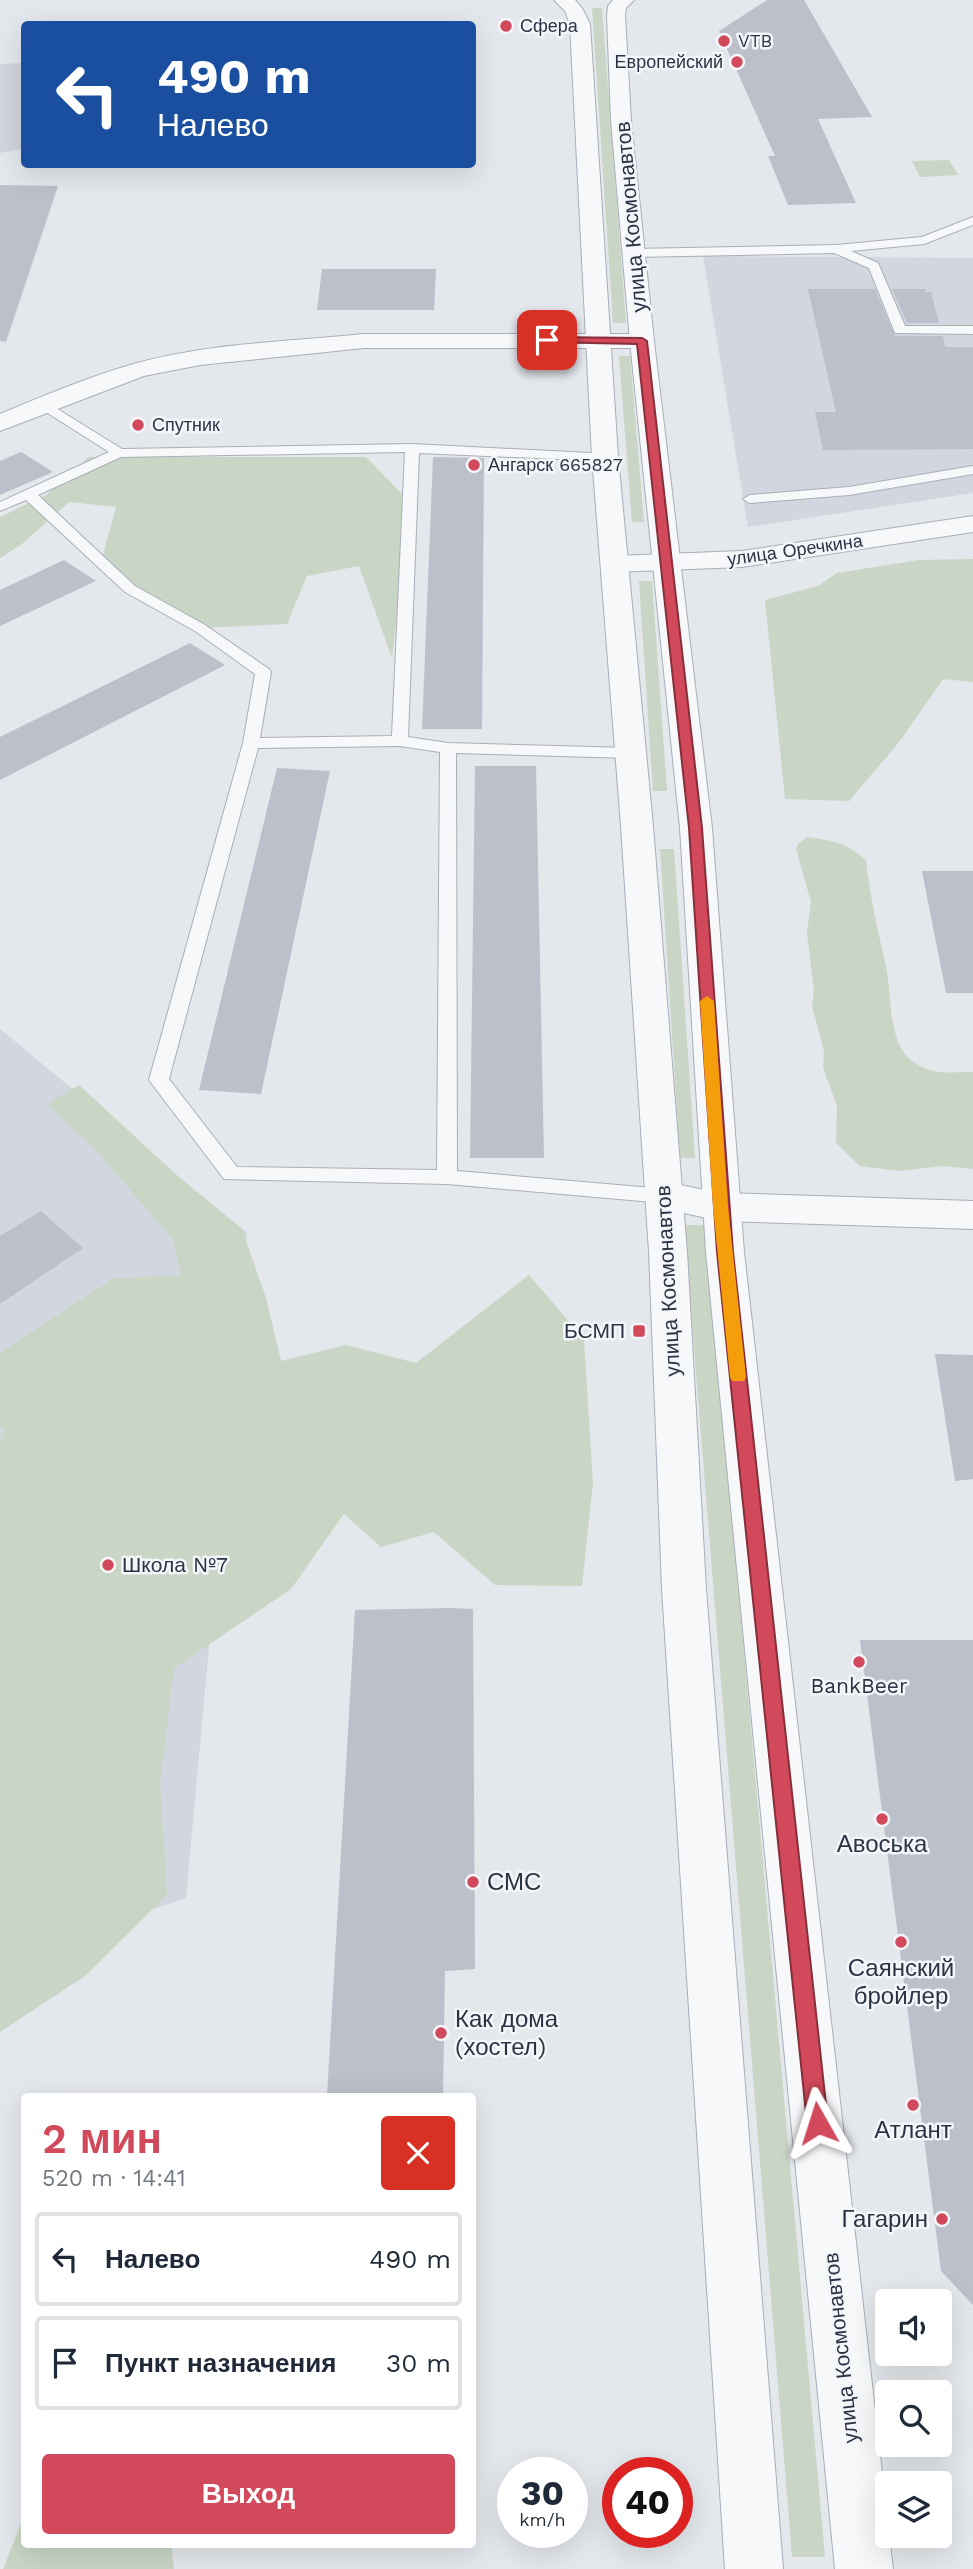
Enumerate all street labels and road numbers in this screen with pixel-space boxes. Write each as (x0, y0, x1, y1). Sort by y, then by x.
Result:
street label: улица Космонавтов (610, 121, 651, 314)
street label: улица Оречкина (726, 529, 865, 569)
street label: улица Космонавтов (650, 1185, 685, 1377)
street label: улица Космонавтов (818, 2251, 863, 2445)

